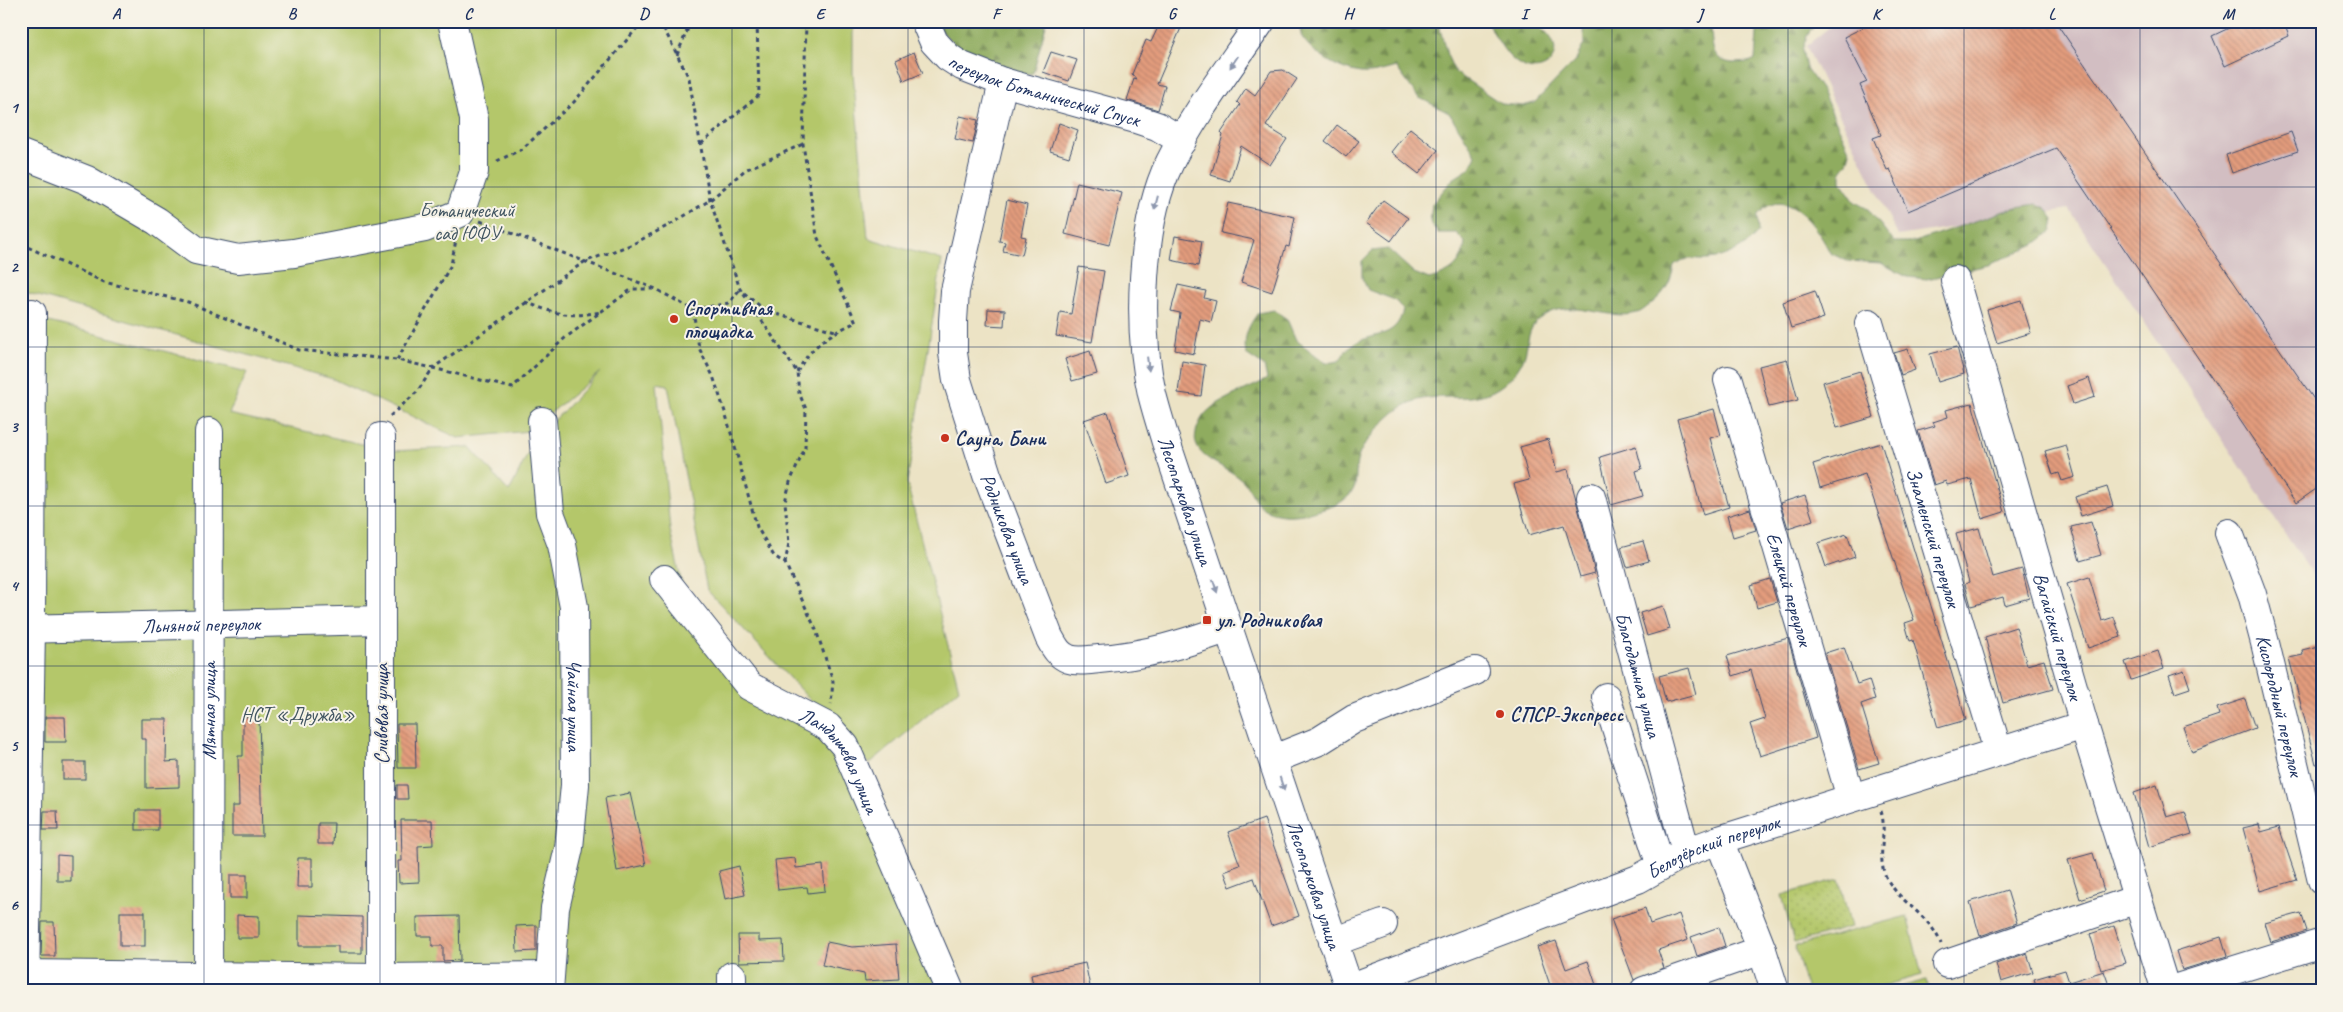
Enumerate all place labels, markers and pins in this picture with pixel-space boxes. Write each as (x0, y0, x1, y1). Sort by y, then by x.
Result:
place label: Спортивная площадка (684, 296, 774, 344)
marker: Спортивная площадка (668, 313, 680, 325)
place label: Сауна, Бани (955, 426, 1047, 452)
marker: Сауна, Бани (939, 432, 951, 444)
place label: ул. Родниковая (1215, 608, 1323, 633)
marker: ул. Родниковая (1201, 614, 1213, 626)
place label: СПСР-Экспресс (1510, 702, 1624, 727)
marker: СПСР-Экспресс (1494, 708, 1506, 720)

